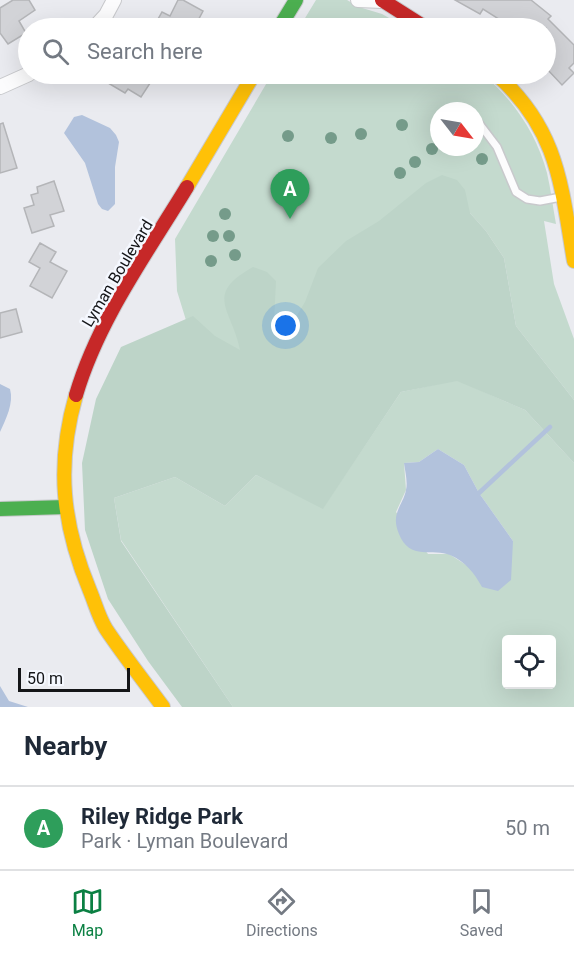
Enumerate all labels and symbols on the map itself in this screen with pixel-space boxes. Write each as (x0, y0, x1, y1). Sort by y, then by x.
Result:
north arrow (430, 102, 484, 156)
pin: A (270, 170, 310, 219)
street label: Lyman Boulevard (78, 216, 157, 330)
your location (271, 311, 300, 340)
scale bar (18, 665, 130, 692)

